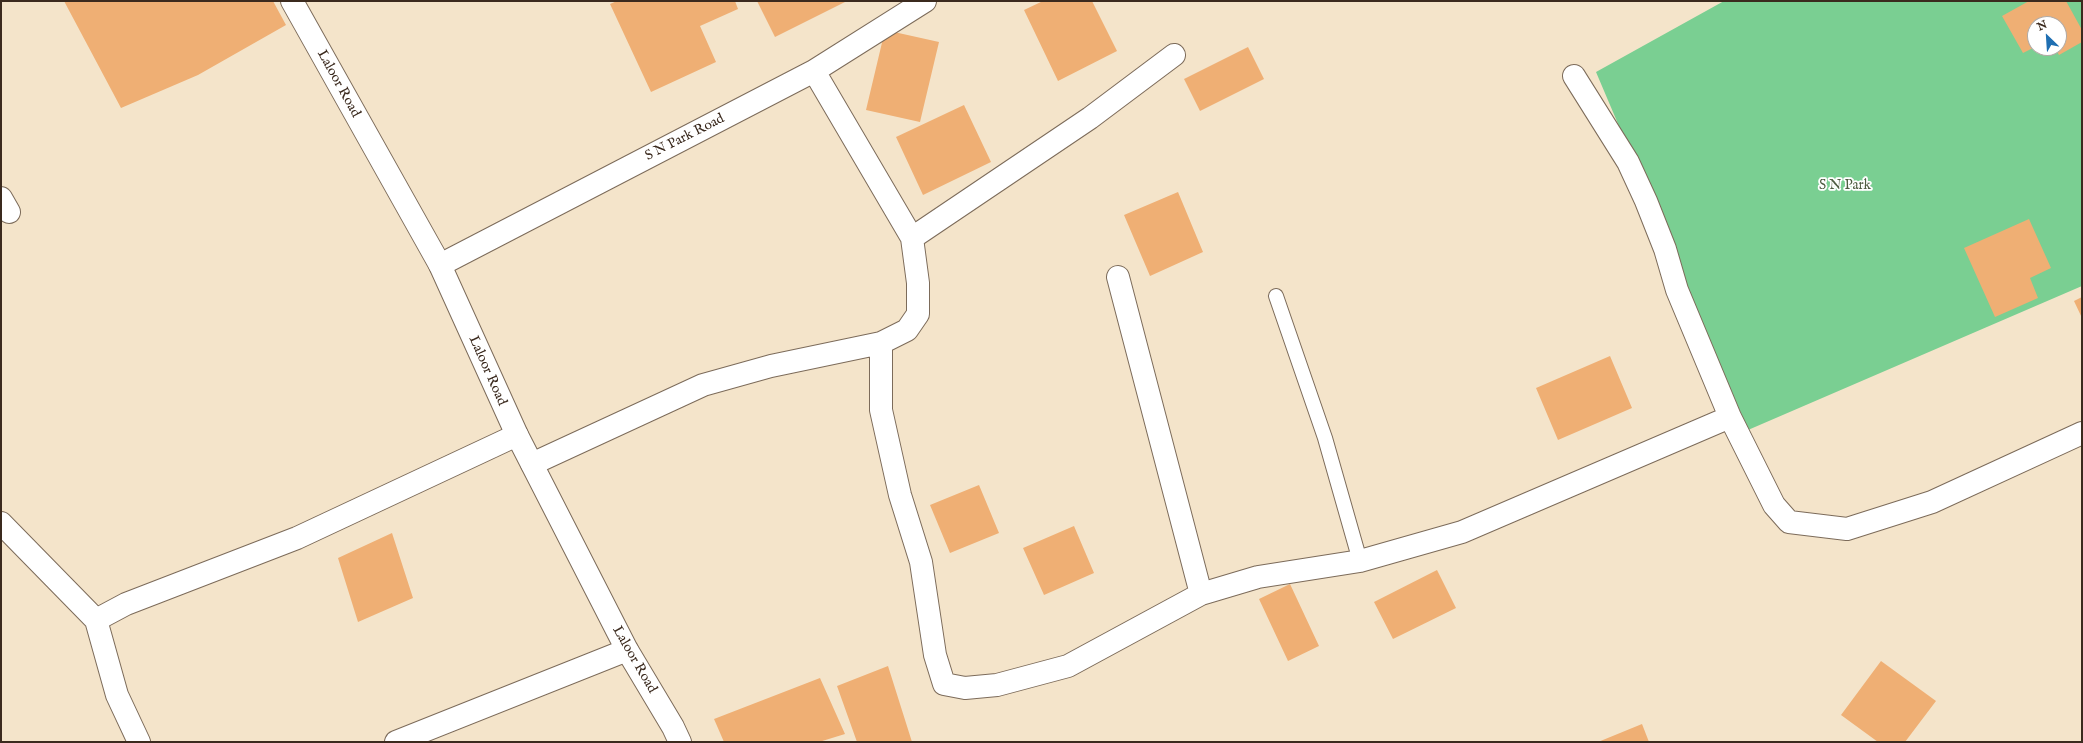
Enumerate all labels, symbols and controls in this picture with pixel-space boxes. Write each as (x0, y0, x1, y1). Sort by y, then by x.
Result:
north arrow (2027, 16, 2067, 56)
text: N (2035, 18, 2050, 34)
street label: Laloor Road (313, 47, 363, 121)
street label: S N Park Road (643, 111, 727, 165)
park label: S N Park (1819, 178, 1871, 194)
street label: Laloor Road (464, 333, 510, 409)
street label: Laloor Road (608, 623, 660, 697)

